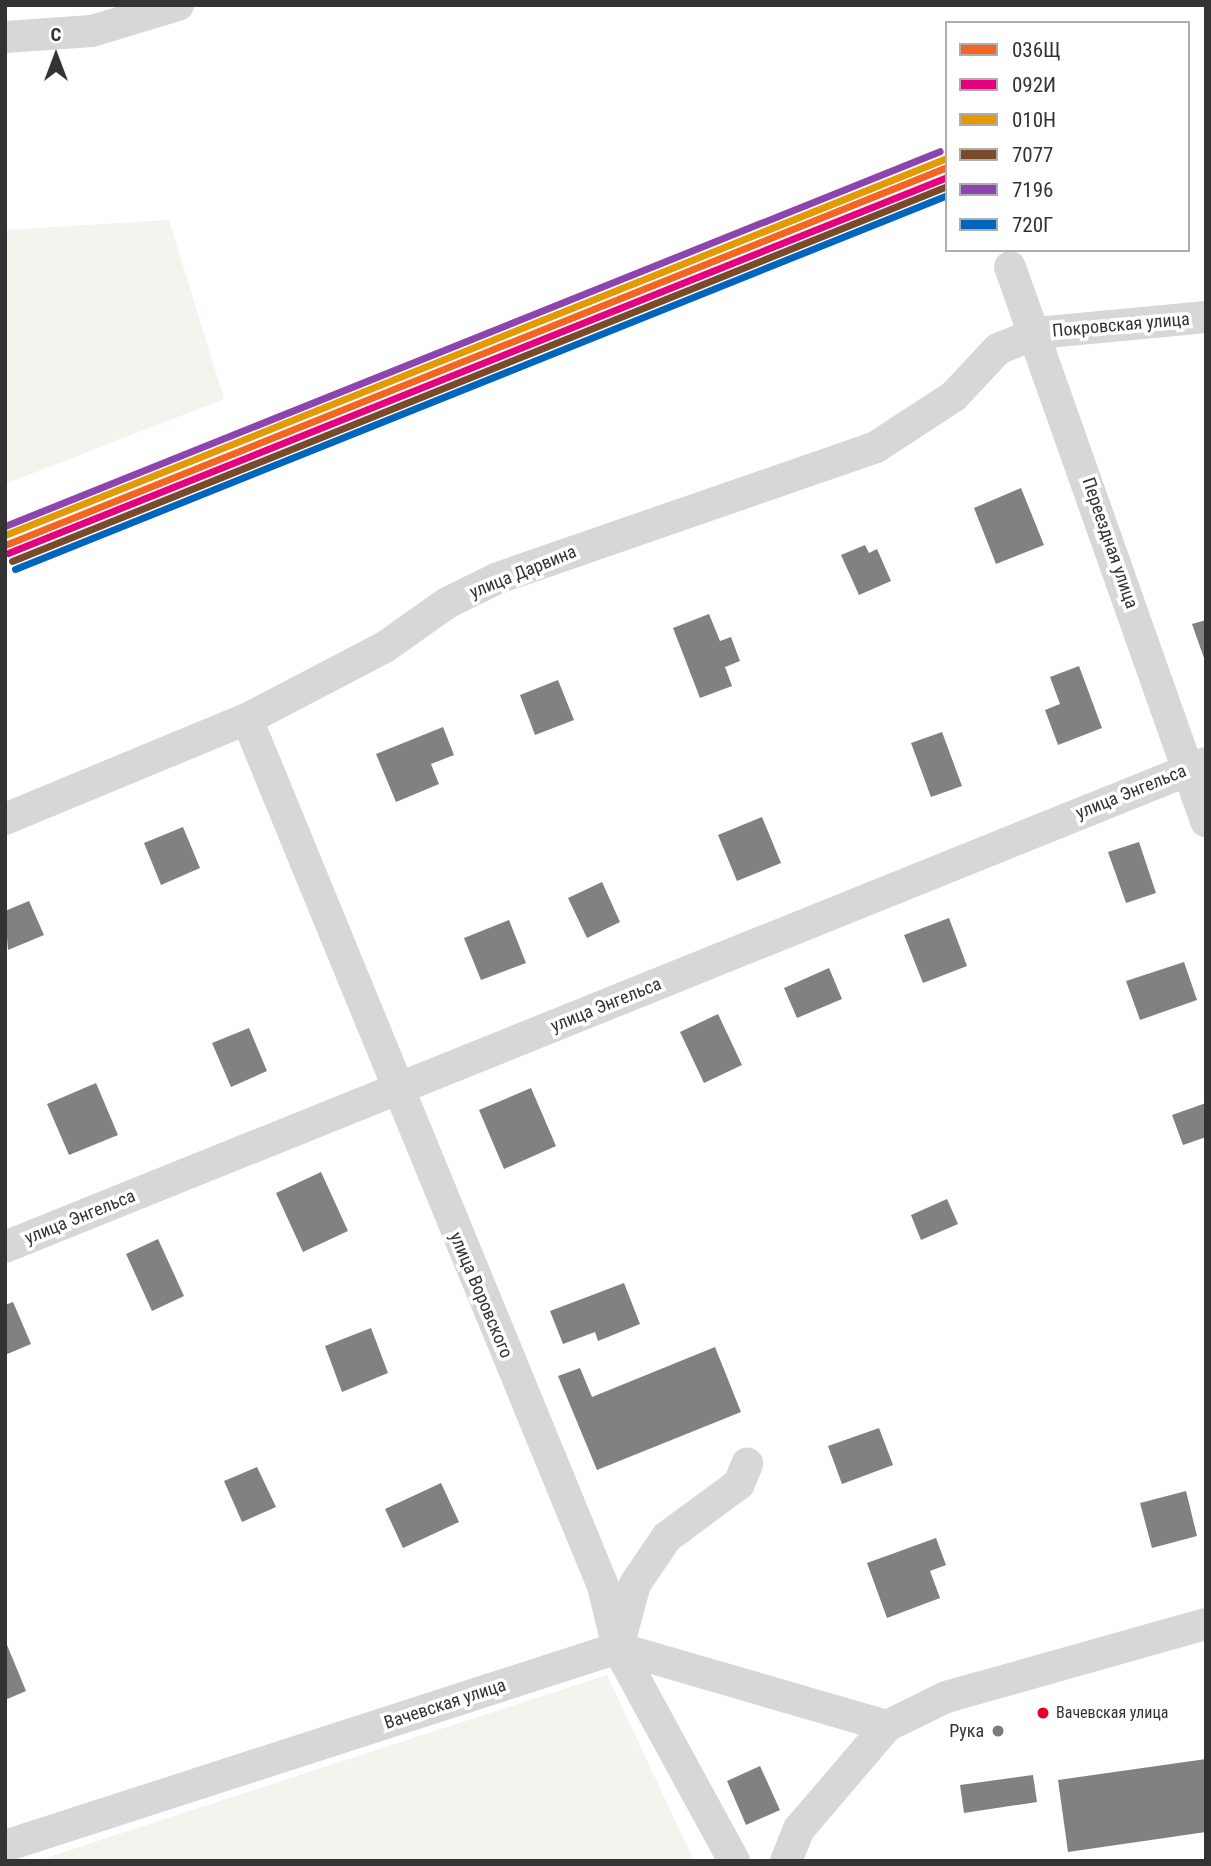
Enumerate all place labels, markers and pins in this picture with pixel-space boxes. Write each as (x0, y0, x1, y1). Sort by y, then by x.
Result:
place label: Вачевская улица (1056, 1703, 1168, 1723)
marker: Вачевская улица (1036, 1706, 1050, 1720)
place label: Рука (949, 1720, 984, 1742)
marker: Рука (990, 1723, 1006, 1739)

